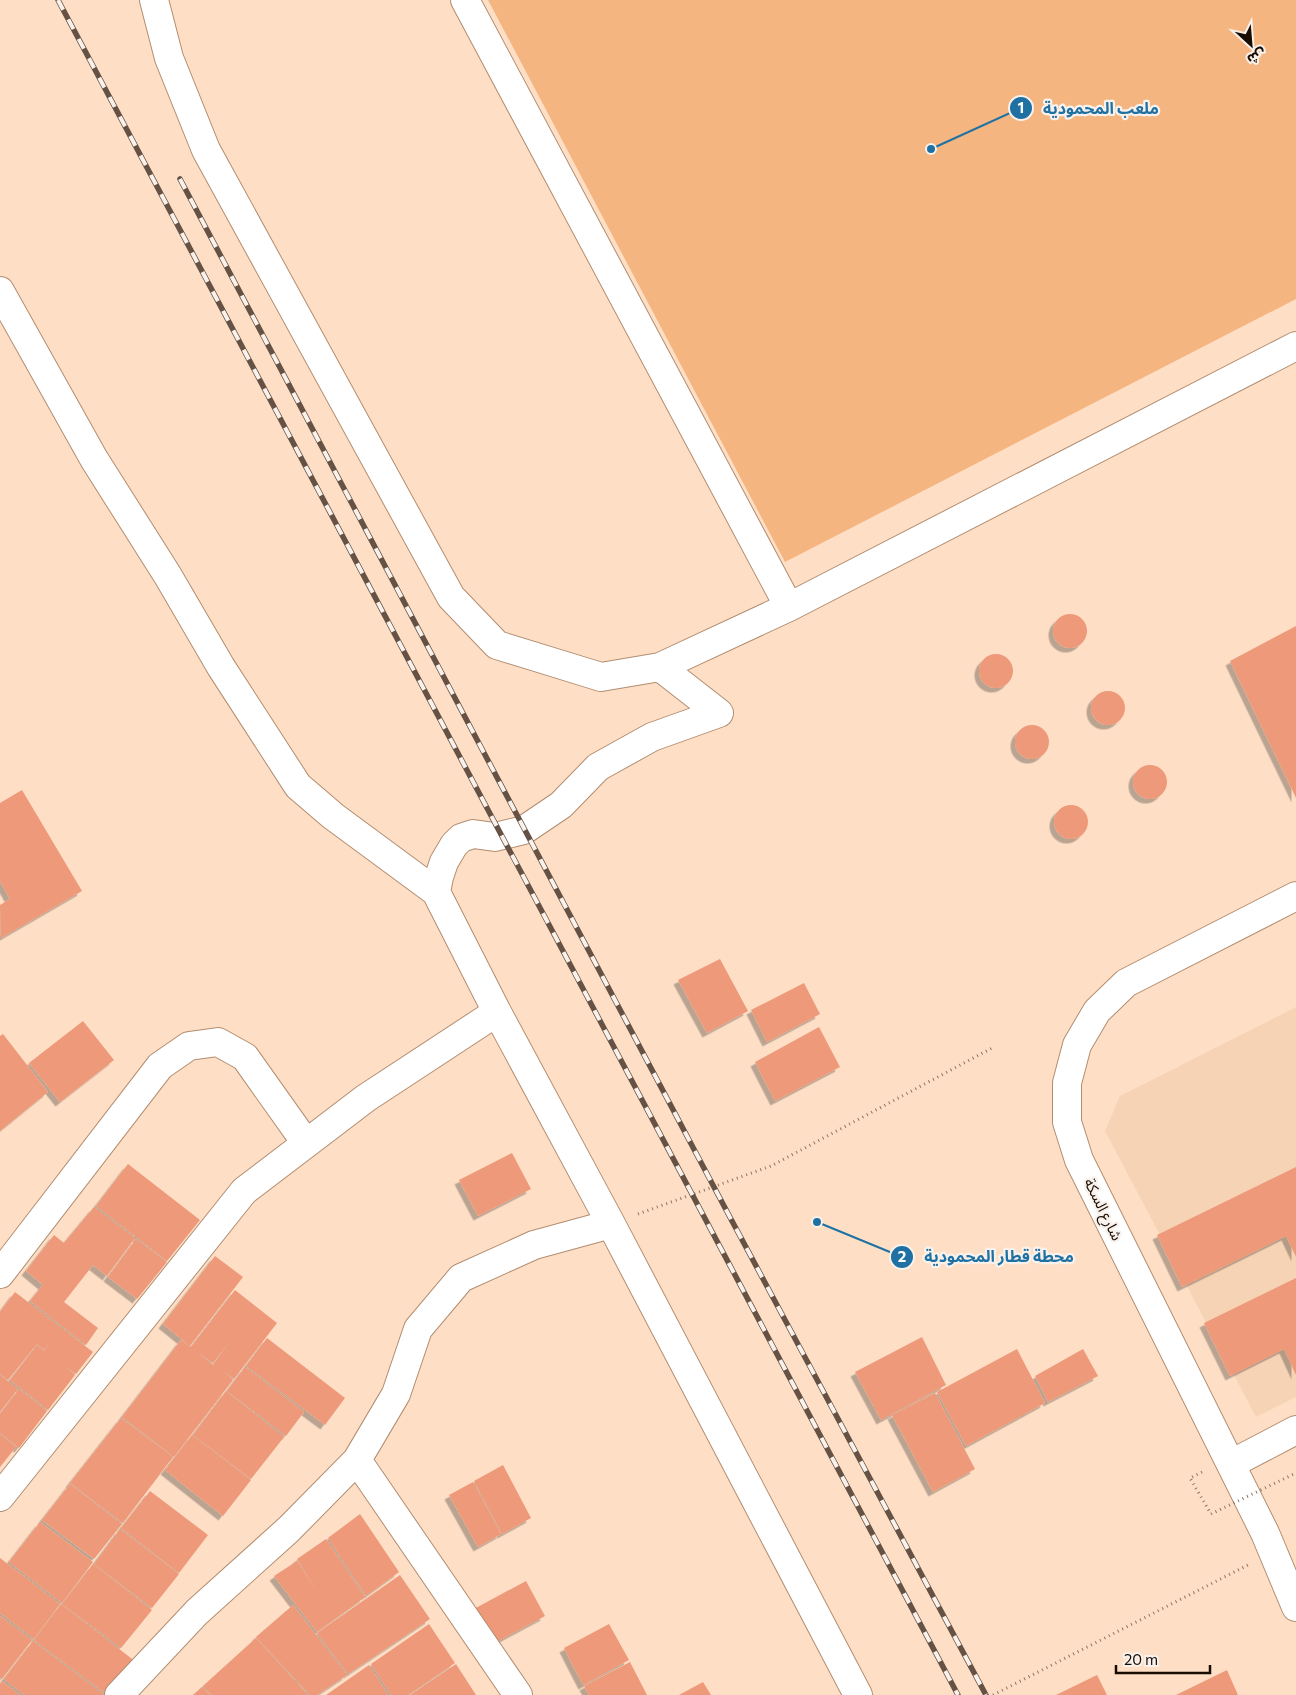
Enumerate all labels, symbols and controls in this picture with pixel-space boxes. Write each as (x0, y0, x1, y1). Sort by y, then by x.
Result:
north arrow (1226, 20, 1276, 70)
text: ش (1245, 45, 1269, 69)
callout: ملعب المحمودية (1008, 93, 1169, 124)
text: 1 (1018, 98, 1024, 116)
text: ملعب المحمودية (1043, 98, 1159, 118)
street label: شارع السكة (1078, 1175, 1127, 1245)
callout: محطة قطار المحمودية (889, 1241, 1084, 1272)
text: محطة قطار المحمودية (924, 1246, 1074, 1266)
text: 2 (898, 1247, 906, 1265)
scale bar (1116, 1642, 1210, 1674)
text: 20 m (1124, 1650, 1158, 1668)

